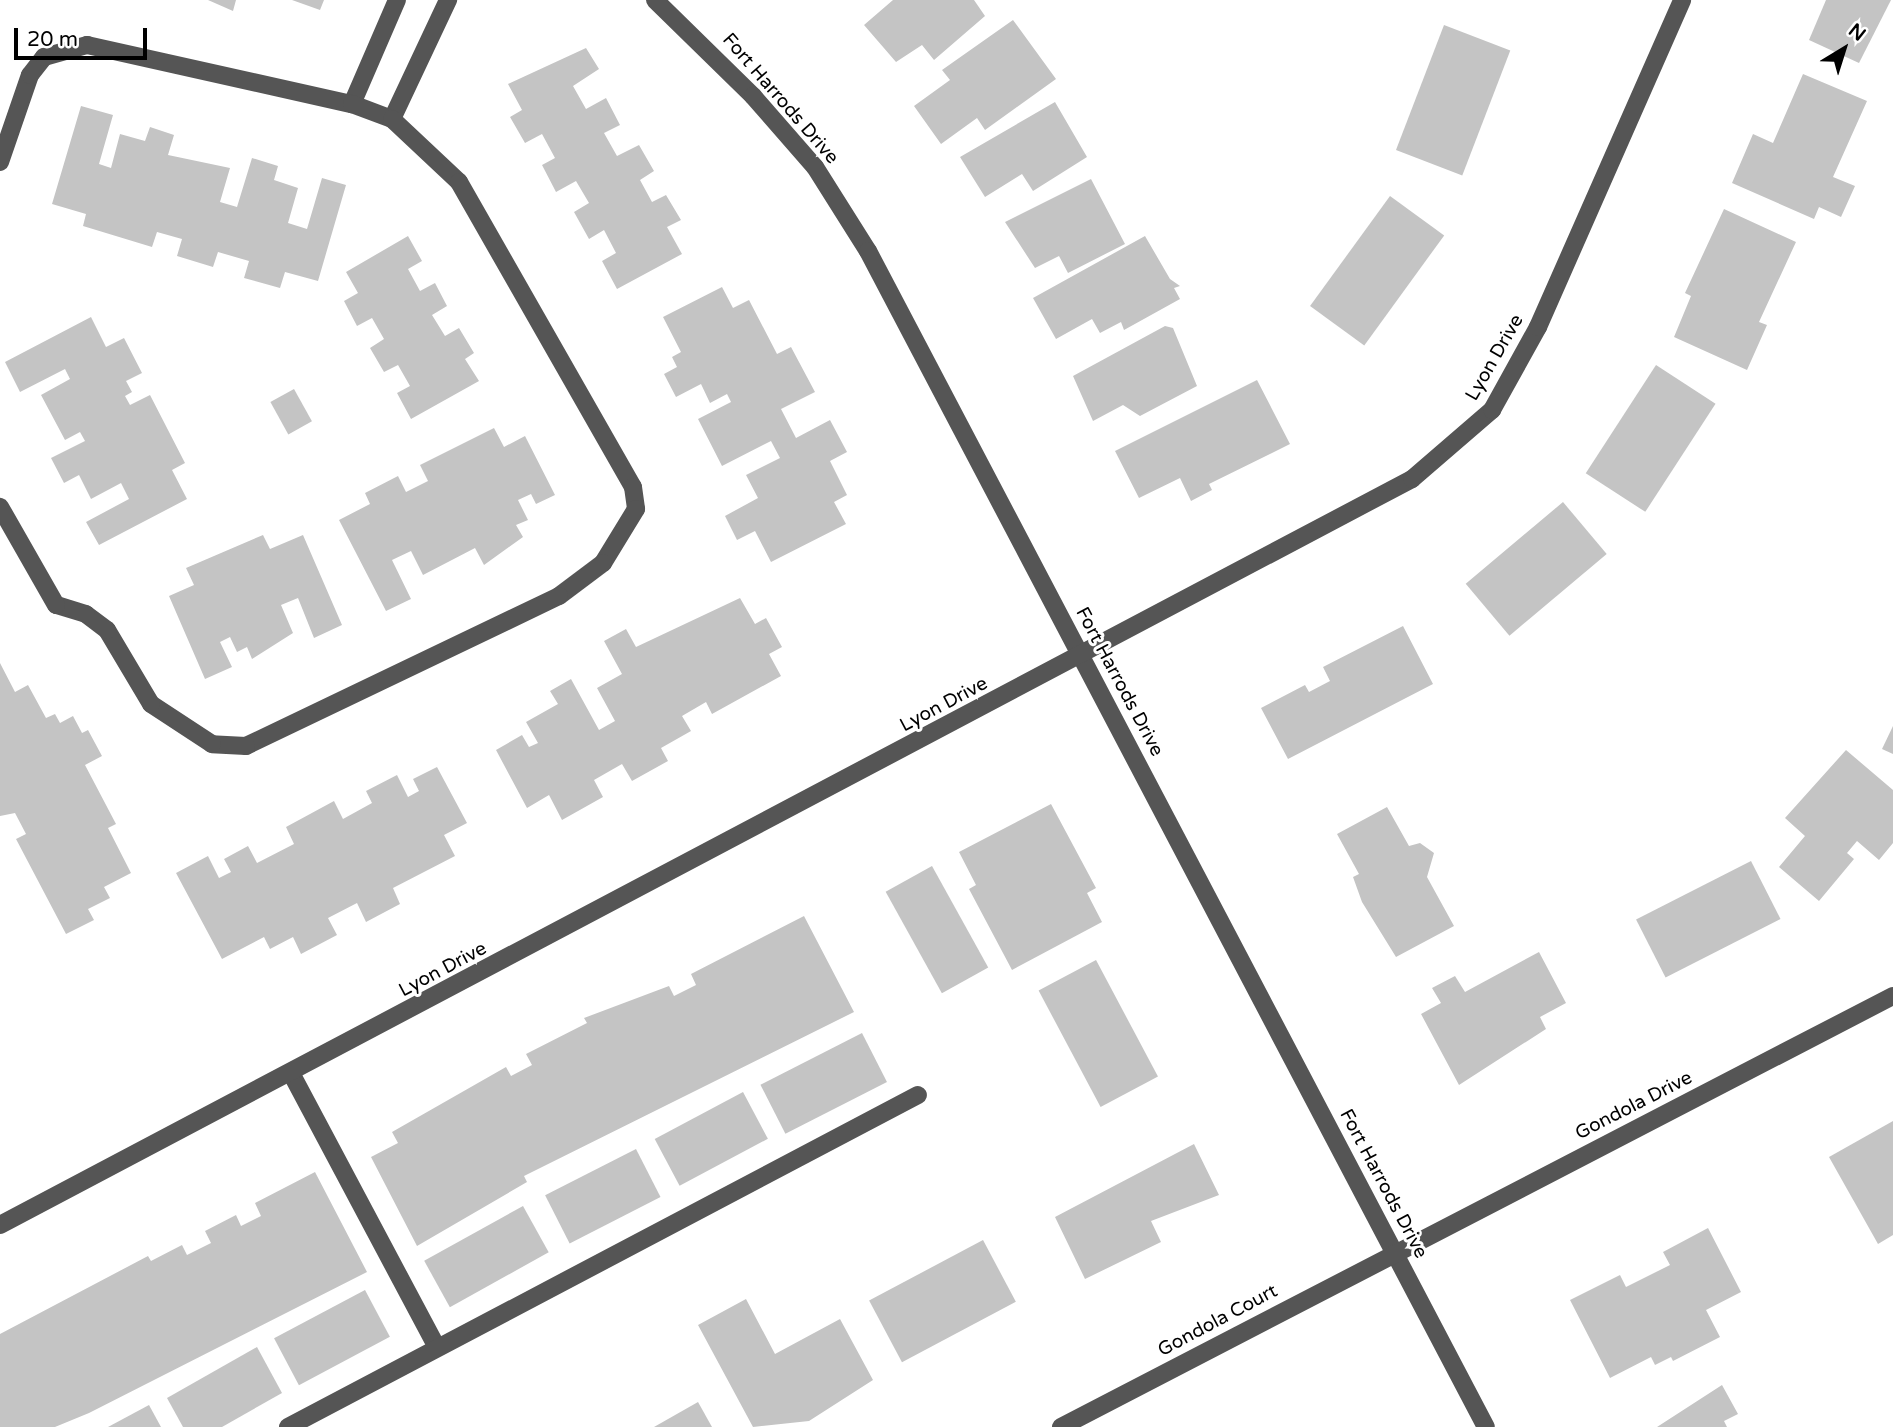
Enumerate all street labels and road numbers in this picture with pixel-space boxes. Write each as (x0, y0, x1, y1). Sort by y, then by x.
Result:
street label: Fort Harrods Drive (717, 29, 843, 169)
street label: Lyon Drive (1461, 311, 1529, 405)
street label: Fort Harrods Drive (1070, 604, 1168, 760)
street label: Lyon Drive (896, 672, 992, 738)
street label: Lyon Drive (395, 937, 491, 1003)
street label: Gondola Drive (1572, 1067, 1696, 1145)
street label: Fort Harrods Drive (1334, 1106, 1432, 1262)
street label: Gondola Court (1154, 1280, 1282, 1362)

